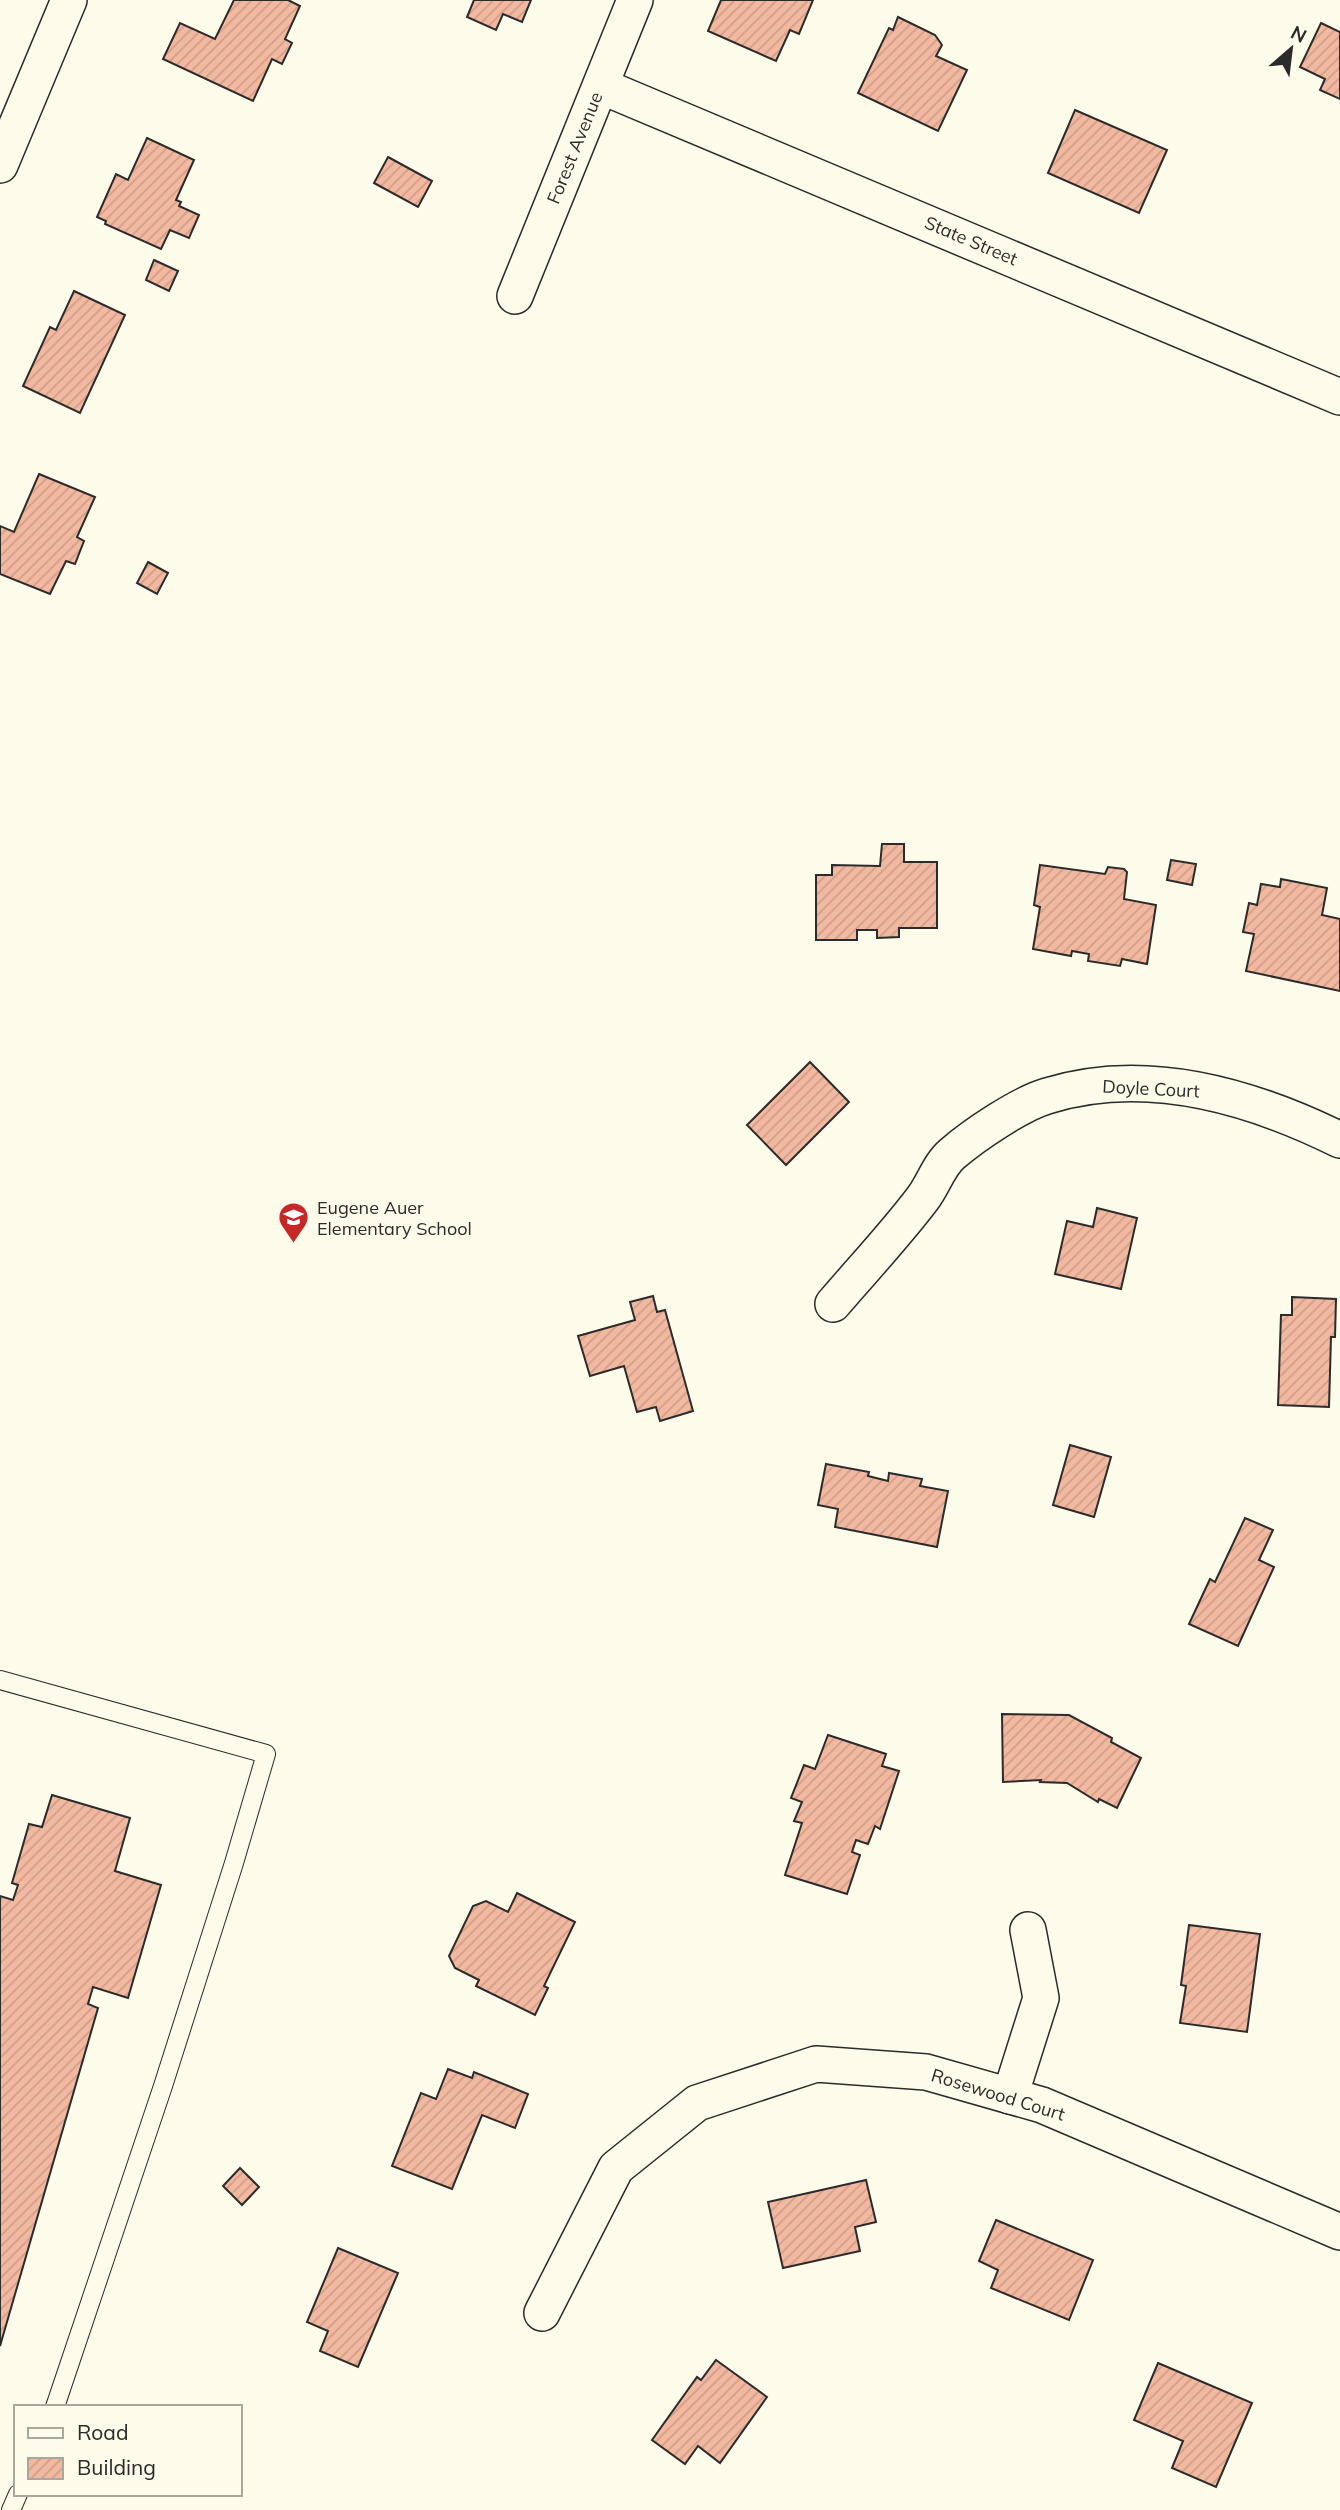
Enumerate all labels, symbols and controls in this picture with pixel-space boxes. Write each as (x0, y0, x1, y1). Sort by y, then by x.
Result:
north arrow (1256, 14, 1326, 84)
text: N (1287, 20, 1311, 48)
street label: Forest Avenue (542, 88, 607, 207)
street label: State Street (921, 211, 1021, 270)
street label: Doyle Court (1102, 1074, 1200, 1103)
place label: Eugene Auer Elementary School (317, 1196, 472, 1240)
school or university icon: Eugene Auer Elementary School (277, 1201, 311, 1245)
street label: Rosewood Court (929, 2063, 1068, 2126)
legend (14, 2405, 242, 2496)
text: Road (77, 2419, 128, 2445)
text: Building (77, 2454, 156, 2480)

